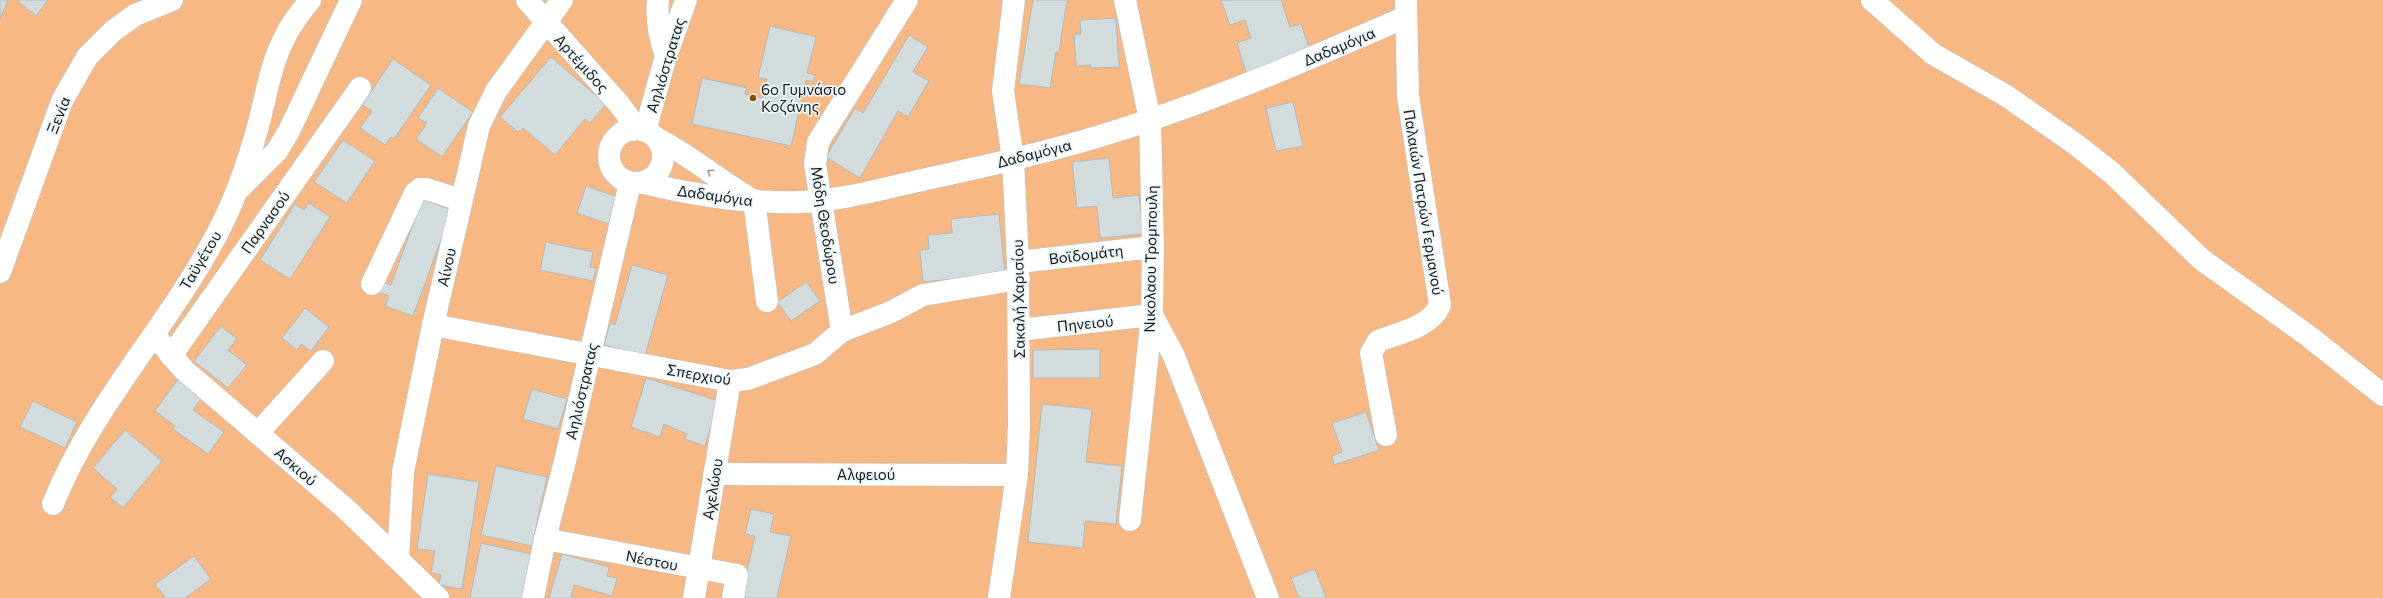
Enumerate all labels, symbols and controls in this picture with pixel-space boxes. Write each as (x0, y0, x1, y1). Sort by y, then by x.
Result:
street label: Αηλιόστρατας (642, 15, 688, 115)
street label: Δαδαμόγια (1300, 23, 1378, 69)
street label: Αρτέμιδος (551, 30, 613, 96)
place label: 6ο Γυμνάσιο Κοζάνης (761, 80, 846, 115)
marker: 6ο Γυμνάσιο Κοζάνης (748, 93, 758, 103)
street label: Ξενία (42, 94, 74, 136)
street label: Παλαιών Πατρών Γερμανού (1400, 108, 1448, 296)
street label: Δαδαμόγια (995, 135, 1073, 171)
street label: Μόδη Θεοδώρου (808, 165, 844, 285)
one-way arrow (707, 170, 714, 177)
street label: Δαδαμόγια (676, 181, 754, 209)
street label: Νικολαου Τρομπουλη (1140, 185, 1160, 333)
street label: Παρνασού (237, 187, 293, 257)
street label: Ταϋγέτου (175, 227, 225, 293)
street label: Σακαλή Χαρισίου (1008, 239, 1028, 359)
street label: Βοϊδομάτη (1048, 241, 1124, 267)
street label: Αίνου (433, 246, 459, 288)
street label: Πηνειού (1056, 311, 1114, 335)
street label: Αηλιόστρατας (561, 341, 601, 441)
street label: Σπερχιού (666, 360, 732, 388)
street label: Ασκιού (271, 443, 321, 489)
street label: Αχελώου (698, 457, 726, 521)
street label: Αλφειού (837, 465, 895, 483)
street label: Νέστου (624, 546, 680, 574)

